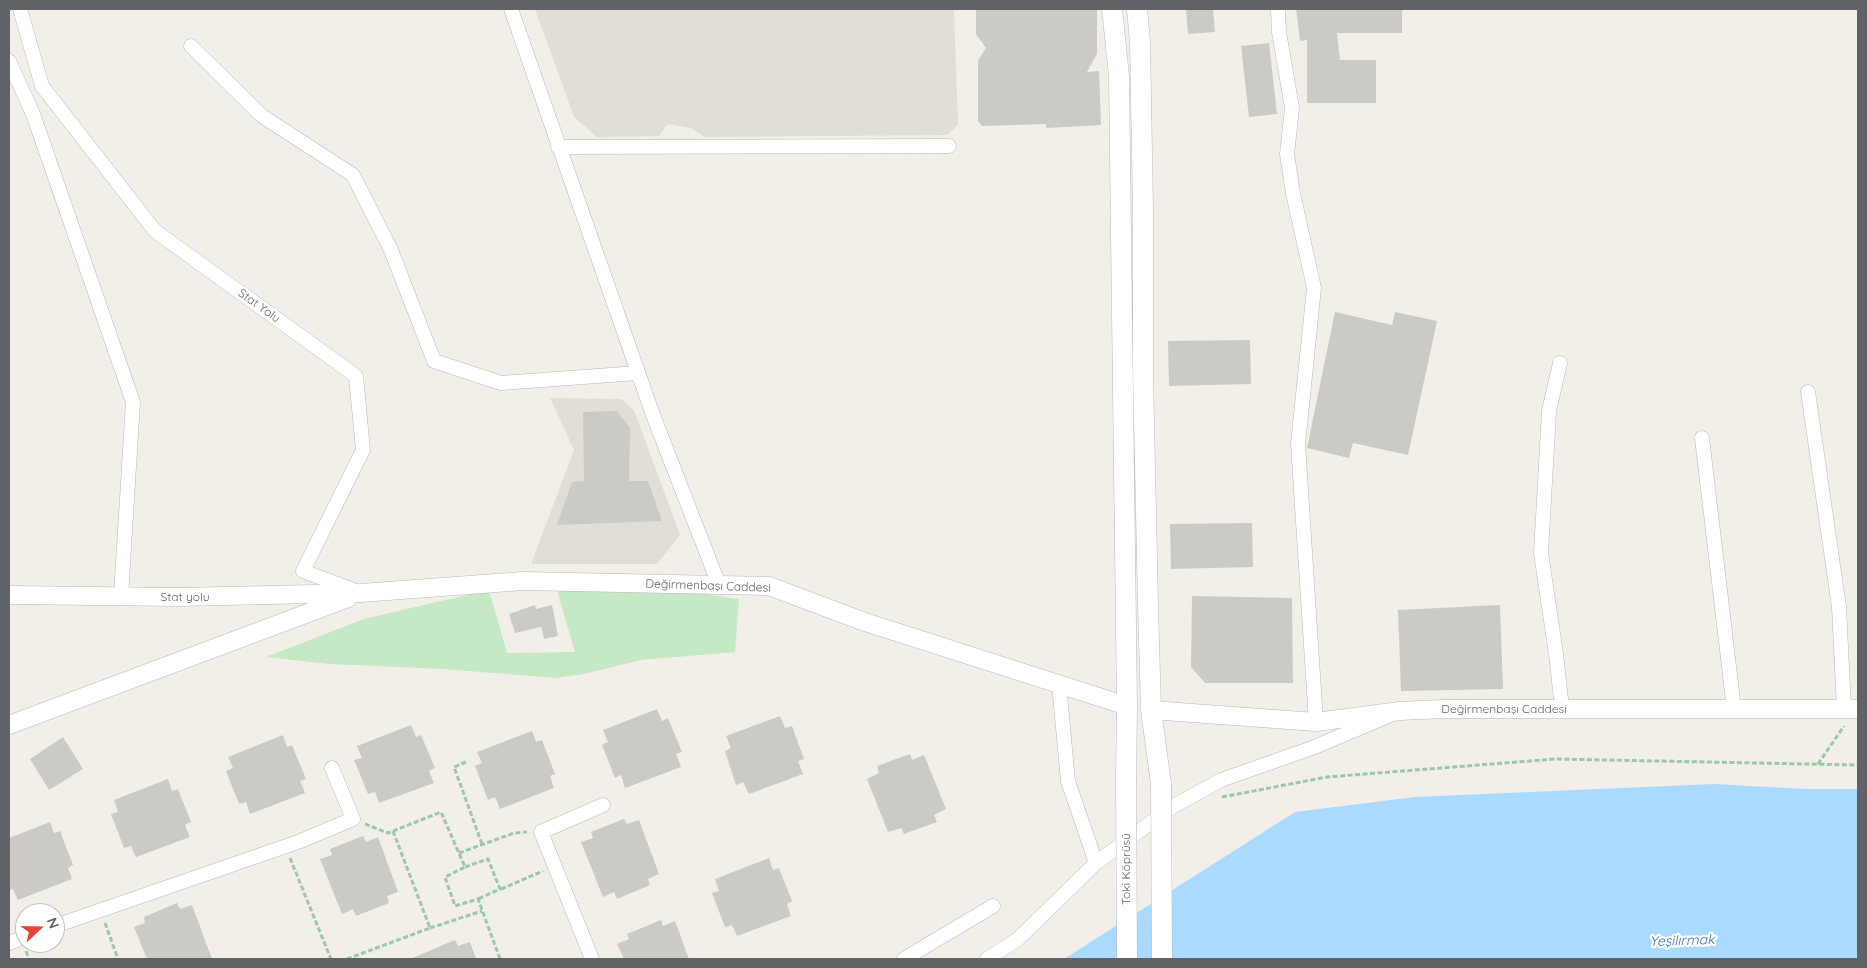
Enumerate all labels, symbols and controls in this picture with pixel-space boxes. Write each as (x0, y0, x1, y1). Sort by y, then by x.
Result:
street label: Stat Yolu (235, 286, 283, 326)
street label: Değirmenbaşı Caddesi (645, 577, 771, 595)
street label: Stat yolu (161, 590, 209, 604)
street label: Değirmenbaşı Caddesi (1441, 702, 1567, 716)
street label: Toki Köprüsü (1119, 833, 1133, 905)
north arrow (15, 903, 65, 953)
text: N (43, 915, 63, 931)
water label: Yeşilırmak (1649, 931, 1715, 951)

